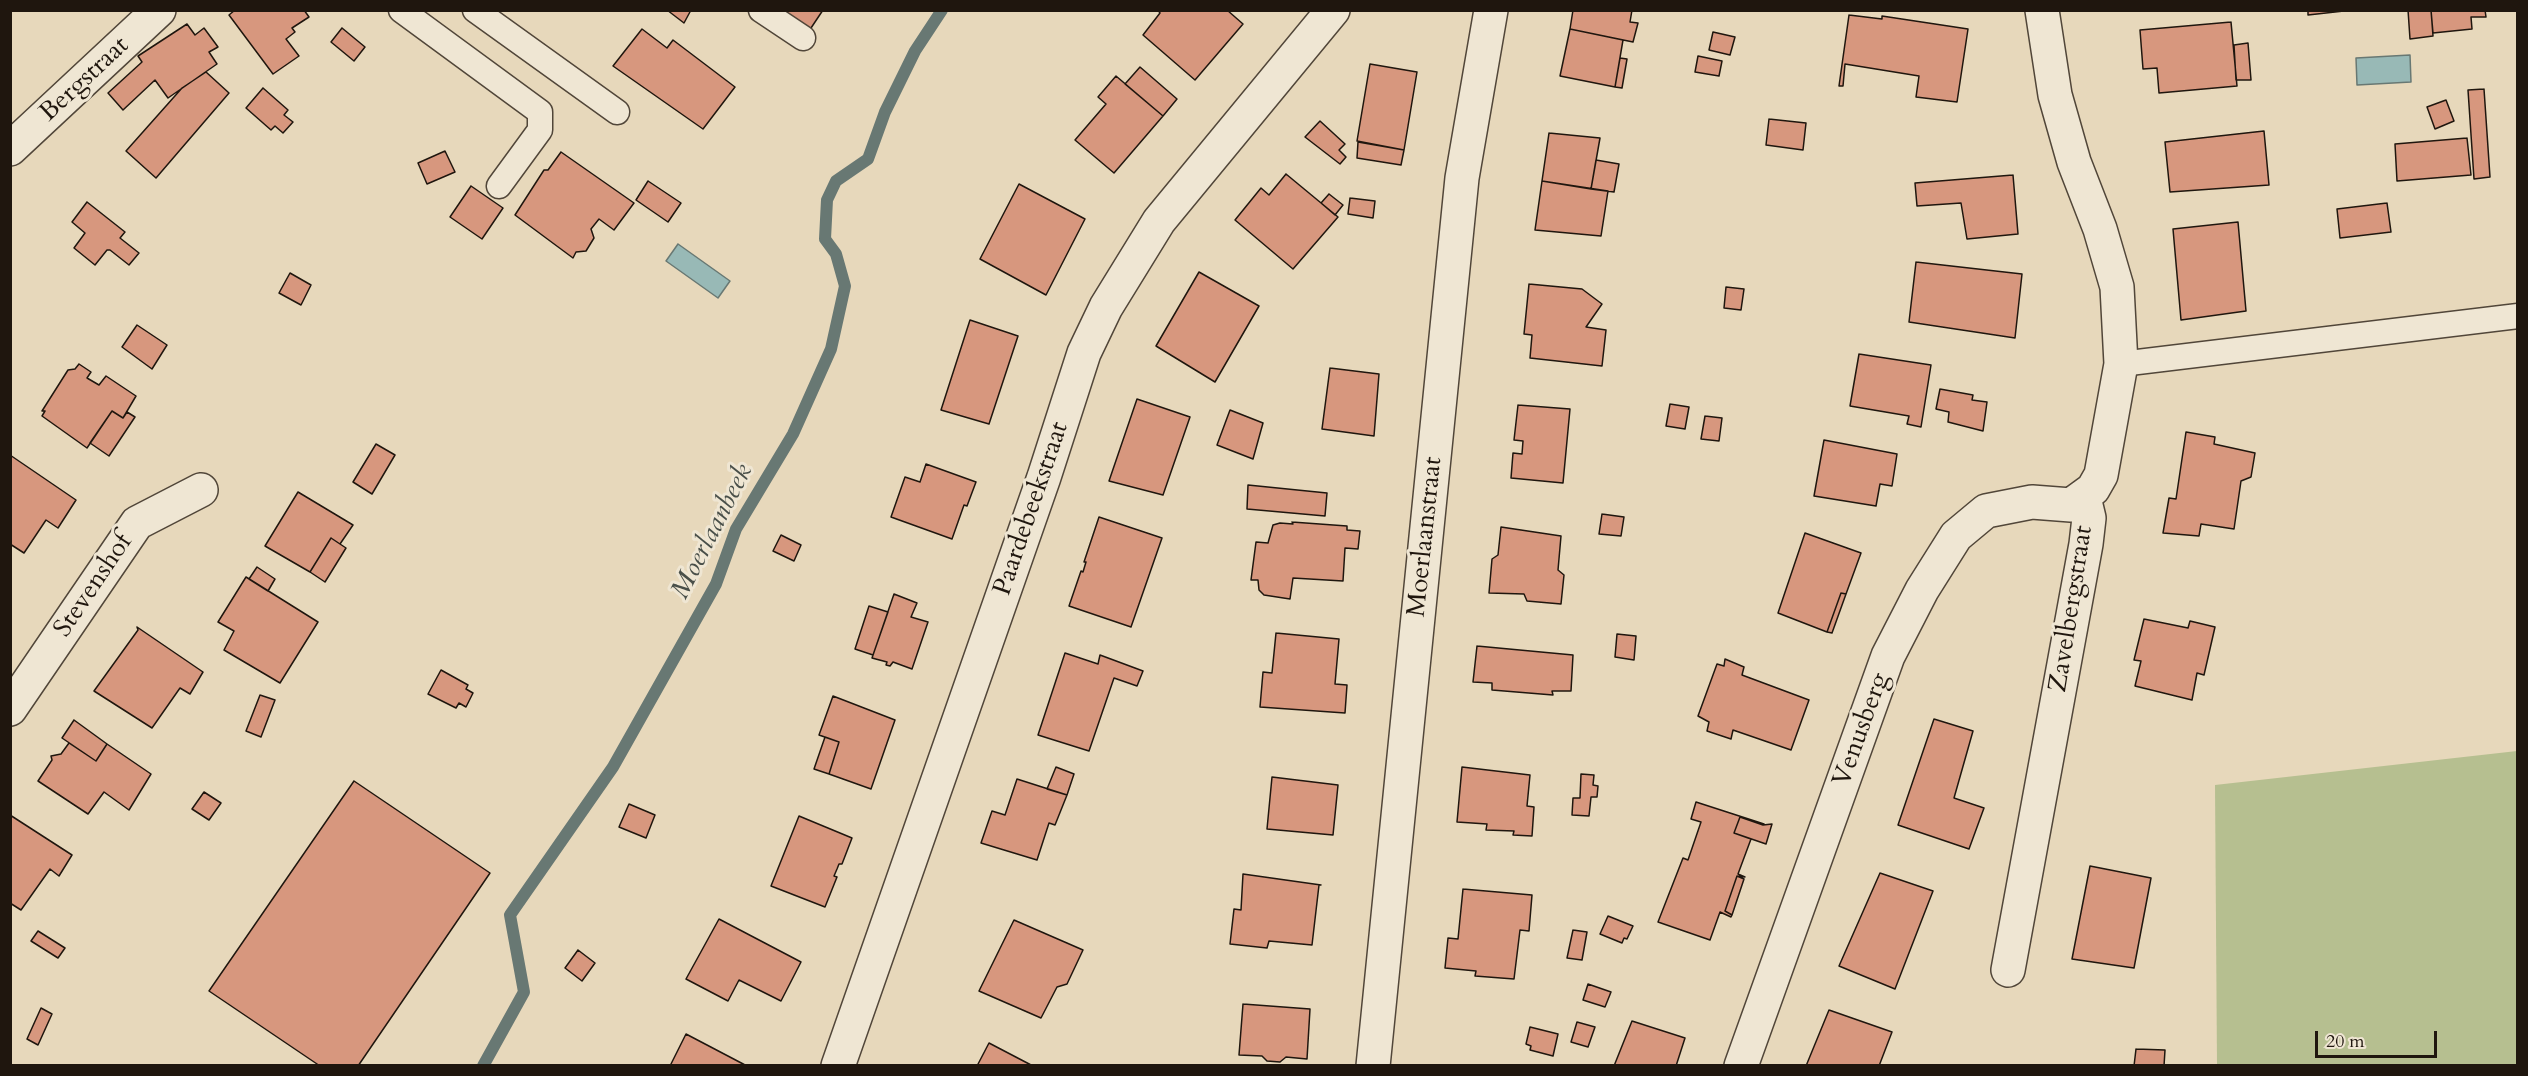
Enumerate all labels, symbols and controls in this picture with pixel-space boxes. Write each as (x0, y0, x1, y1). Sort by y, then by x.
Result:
street label: Bergstraat (34, 31, 136, 129)
street label: Paardebeekstraat (988, 418, 1076, 600)
street label: Moerlaanstraat (1402, 455, 1450, 619)
water label: Moerlaanbeek (665, 459, 761, 605)
street label: Zavelbergstraat (2043, 523, 2101, 695)
street label: Stevenshof (48, 528, 140, 644)
street label: Venusberg (1827, 669, 1897, 791)
scale bar (2318, 1019, 2440, 1057)
text: 20 m (2326, 1029, 2365, 1054)

